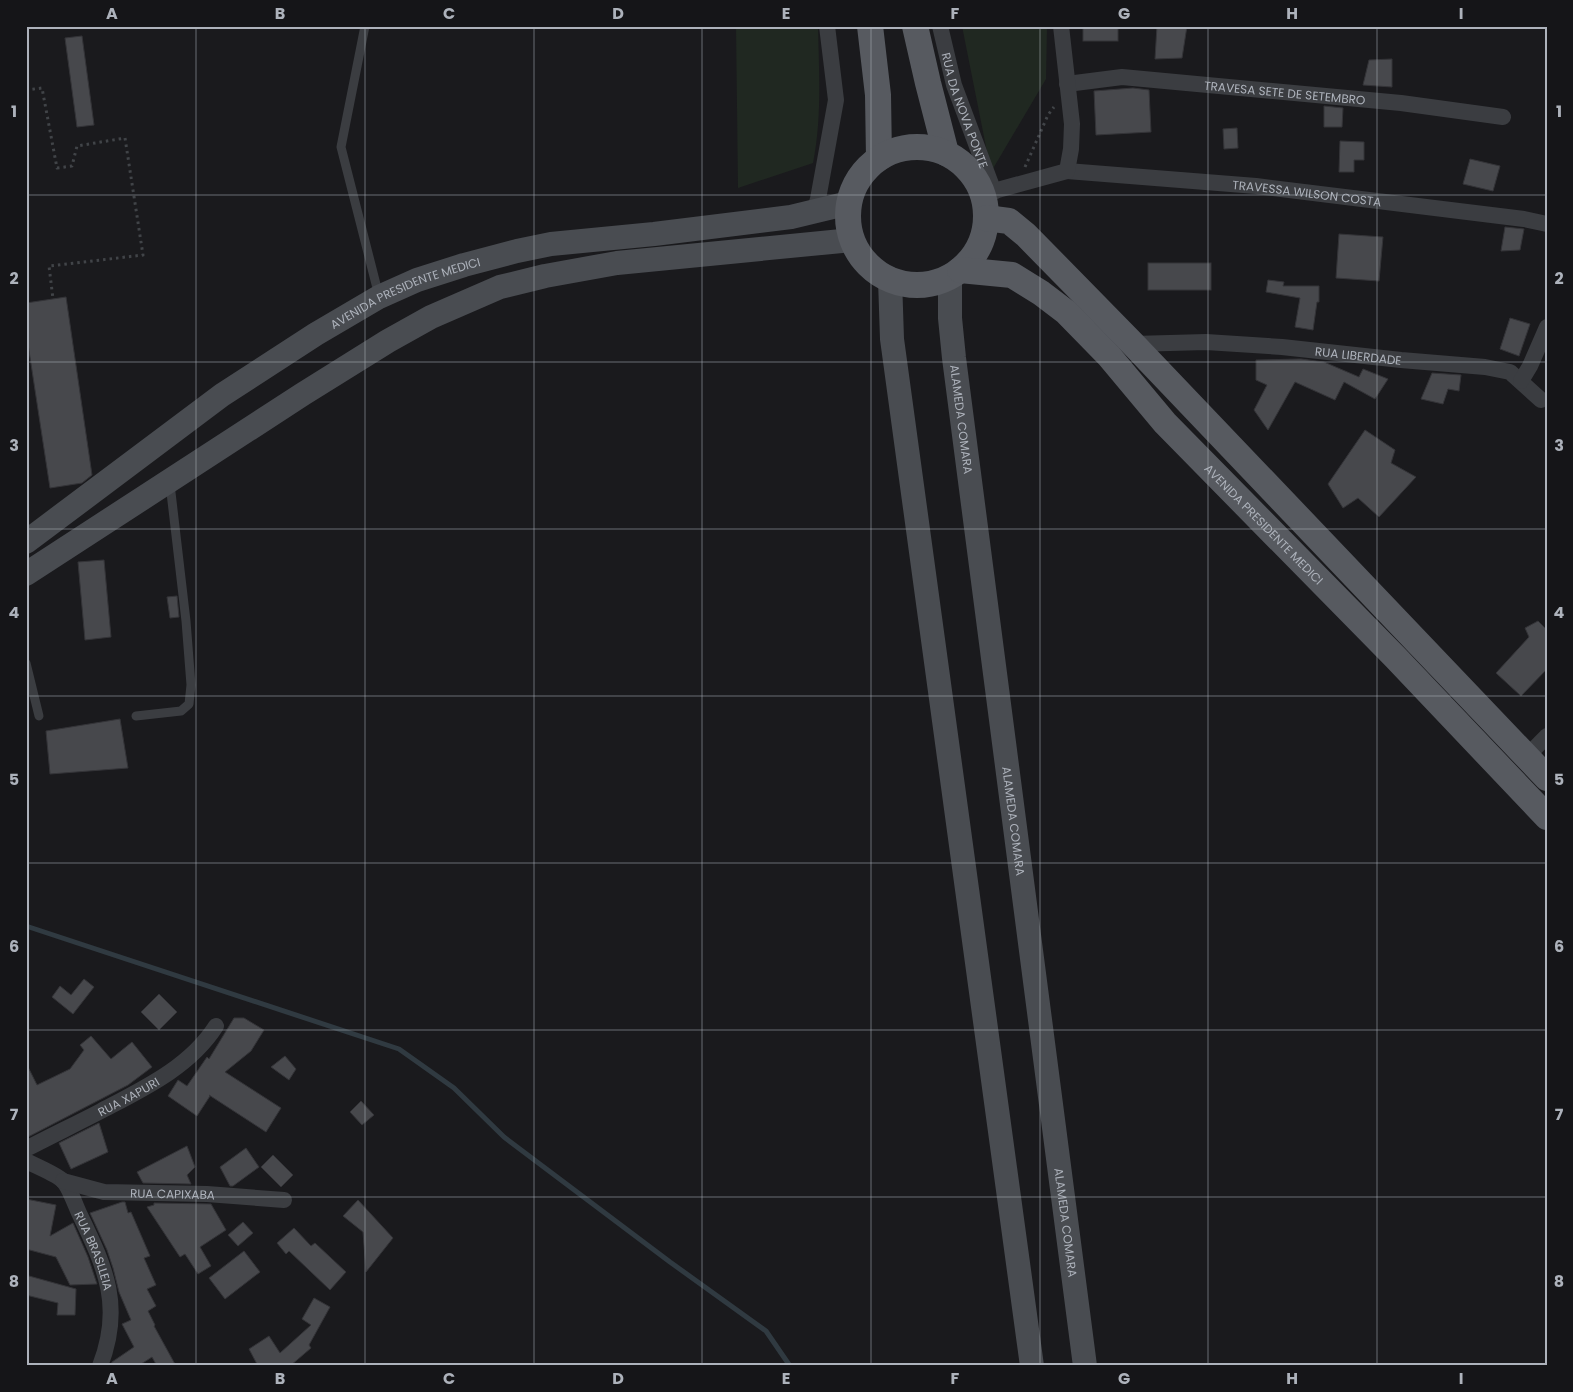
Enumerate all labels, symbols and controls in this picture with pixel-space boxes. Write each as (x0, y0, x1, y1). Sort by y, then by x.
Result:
text: A (106, 2, 118, 25)
text: B (275, 2, 285, 25)
text: C (443, 2, 455, 25)
text: D (612, 2, 624, 25)
text: E (782, 2, 790, 25)
text: F (951, 2, 960, 25)
text: G (1118, 2, 1130, 25)
text: H (1286, 2, 1298, 25)
text: I (1459, 2, 1463, 25)
street label: RUA DA NOVA PONTE (938, 51, 993, 170)
street label: TRAVESA SETE DE SETEMBRO (1204, 76, 1366, 108)
text: 1 (11, 100, 17, 123)
text: 1 (1556, 100, 1562, 123)
street label: TRAVESSA WILSON COSTA (1232, 176, 1382, 210)
street label: AVENIDA PRESIDENTE MEDICI (327, 253, 482, 333)
text: 2 (9, 267, 19, 290)
text: 2 (1554, 267, 1564, 290)
street label: RUA LIBERDADE (1314, 342, 1402, 369)
street label: ALAMEDA COMARA (946, 364, 977, 475)
text: 3 (9, 434, 19, 457)
text: 3 (1554, 434, 1564, 457)
street label: AVENIDA PRESIDENTE MEDICI (1201, 460, 1327, 588)
text: 4 (9, 601, 20, 624)
text: 4 (1554, 601, 1565, 624)
street label: ALAMEDA COMARA (999, 765, 1030, 877)
text: 5 (9, 768, 19, 791)
text: 5 (1554, 768, 1564, 791)
text: 6 (9, 935, 19, 958)
text: 6 (1554, 935, 1564, 958)
street label: RUA XAPURI (95, 1073, 162, 1120)
text: 7 (10, 1103, 19, 1126)
text: 7 (1555, 1103, 1564, 1126)
street label: ALAMEDA COMARA (1051, 1167, 1082, 1278)
street label: RUA CAPIXABA (130, 1184, 216, 1203)
street label: RUA BRASLLEIA (71, 1208, 117, 1292)
text: 8 (9, 1270, 19, 1293)
text: 8 (1554, 1270, 1564, 1293)
text: A (106, 1367, 118, 1390)
text: B (275, 1367, 285, 1390)
text: C (443, 1367, 455, 1390)
text: D (612, 1367, 624, 1390)
text: E (782, 1367, 790, 1390)
text: F (951, 1367, 960, 1390)
text: G (1118, 1367, 1130, 1390)
text: H (1286, 1367, 1298, 1390)
text: I (1459, 1367, 1463, 1390)

